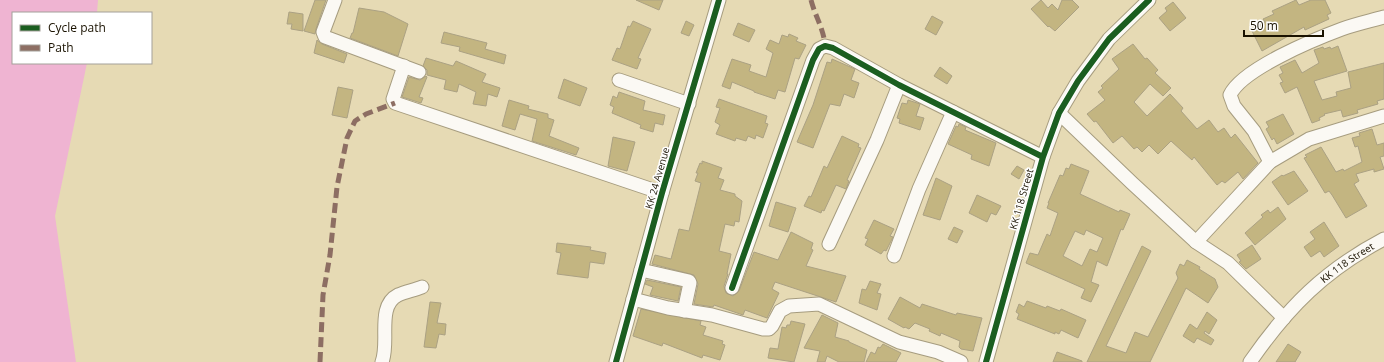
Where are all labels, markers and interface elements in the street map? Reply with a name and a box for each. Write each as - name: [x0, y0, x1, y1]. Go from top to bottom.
- legend: [12, 12, 152, 64]
- scale bar: [1244, 12, 1323, 38]
- text: 50 m: [1250, 17, 1278, 34]
- text: Cycle path: [48, 19, 106, 36]
- text: Path: [48, 39, 74, 56]
- street label: KK 24 Avenue: [641, 145, 673, 211]
- street label: KK 118 Street: [1006, 167, 1036, 231]
- street label: KK 118 Street: [1317, 239, 1377, 286]

